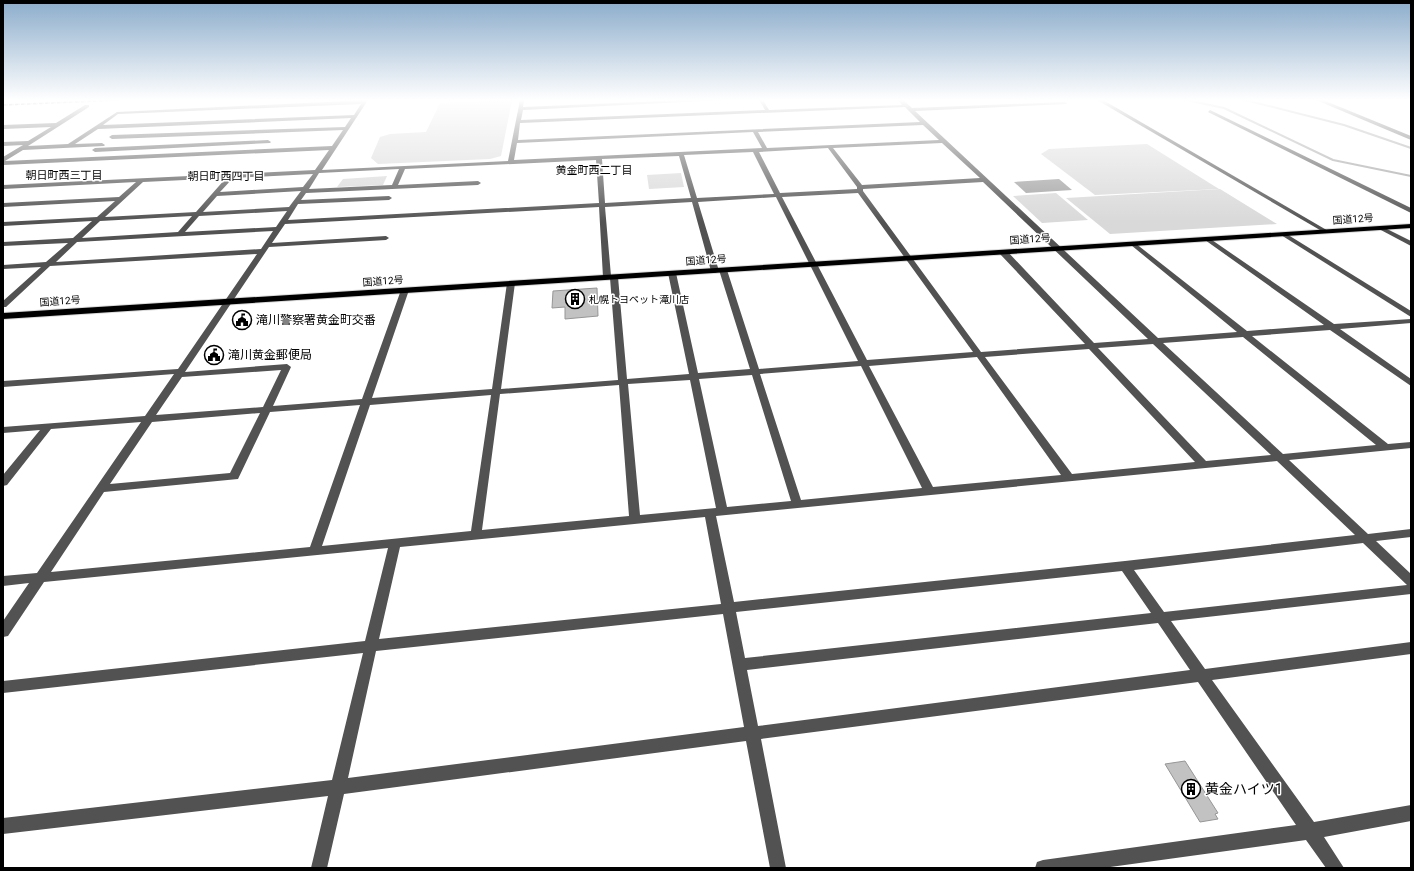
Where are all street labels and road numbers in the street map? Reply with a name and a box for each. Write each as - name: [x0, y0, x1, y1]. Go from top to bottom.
- street label: 国道12号: [1332, 212, 1374, 226]
- street label: 国道12号: [1009, 232, 1051, 246]
- street label: 国道12号: [685, 253, 727, 267]
- street label: 国道12号: [362, 274, 404, 288]
- street label: 国道12号: [39, 294, 81, 308]

